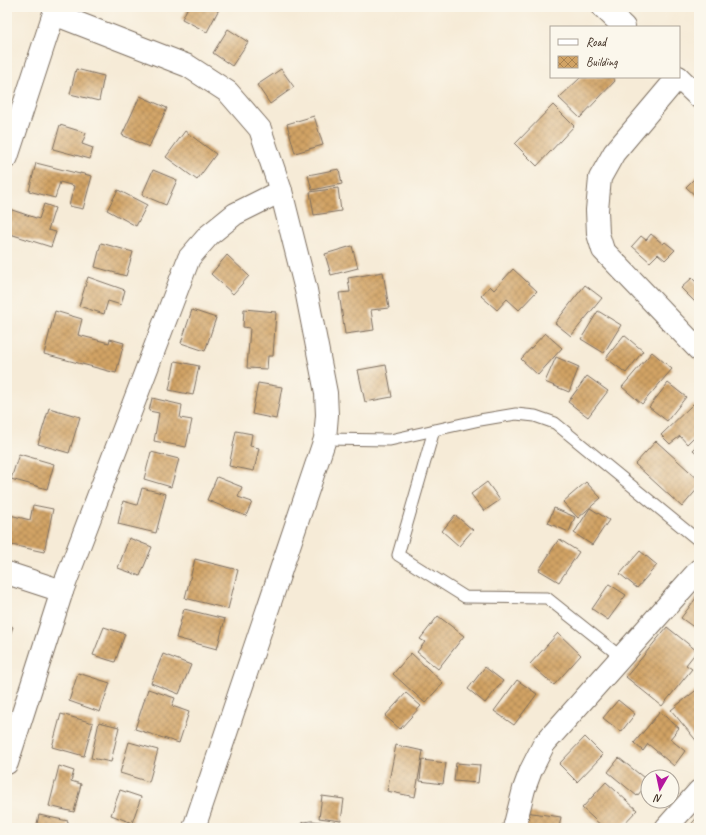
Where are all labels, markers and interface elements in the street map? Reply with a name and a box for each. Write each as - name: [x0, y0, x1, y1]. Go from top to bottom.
- legend: [550, 26, 680, 78]
- text: Road: [586, 34, 608, 50]
- text: Building: [586, 54, 618, 70]
- north arrow: [640, 769, 680, 809]
- text: N: [652, 791, 663, 806]

